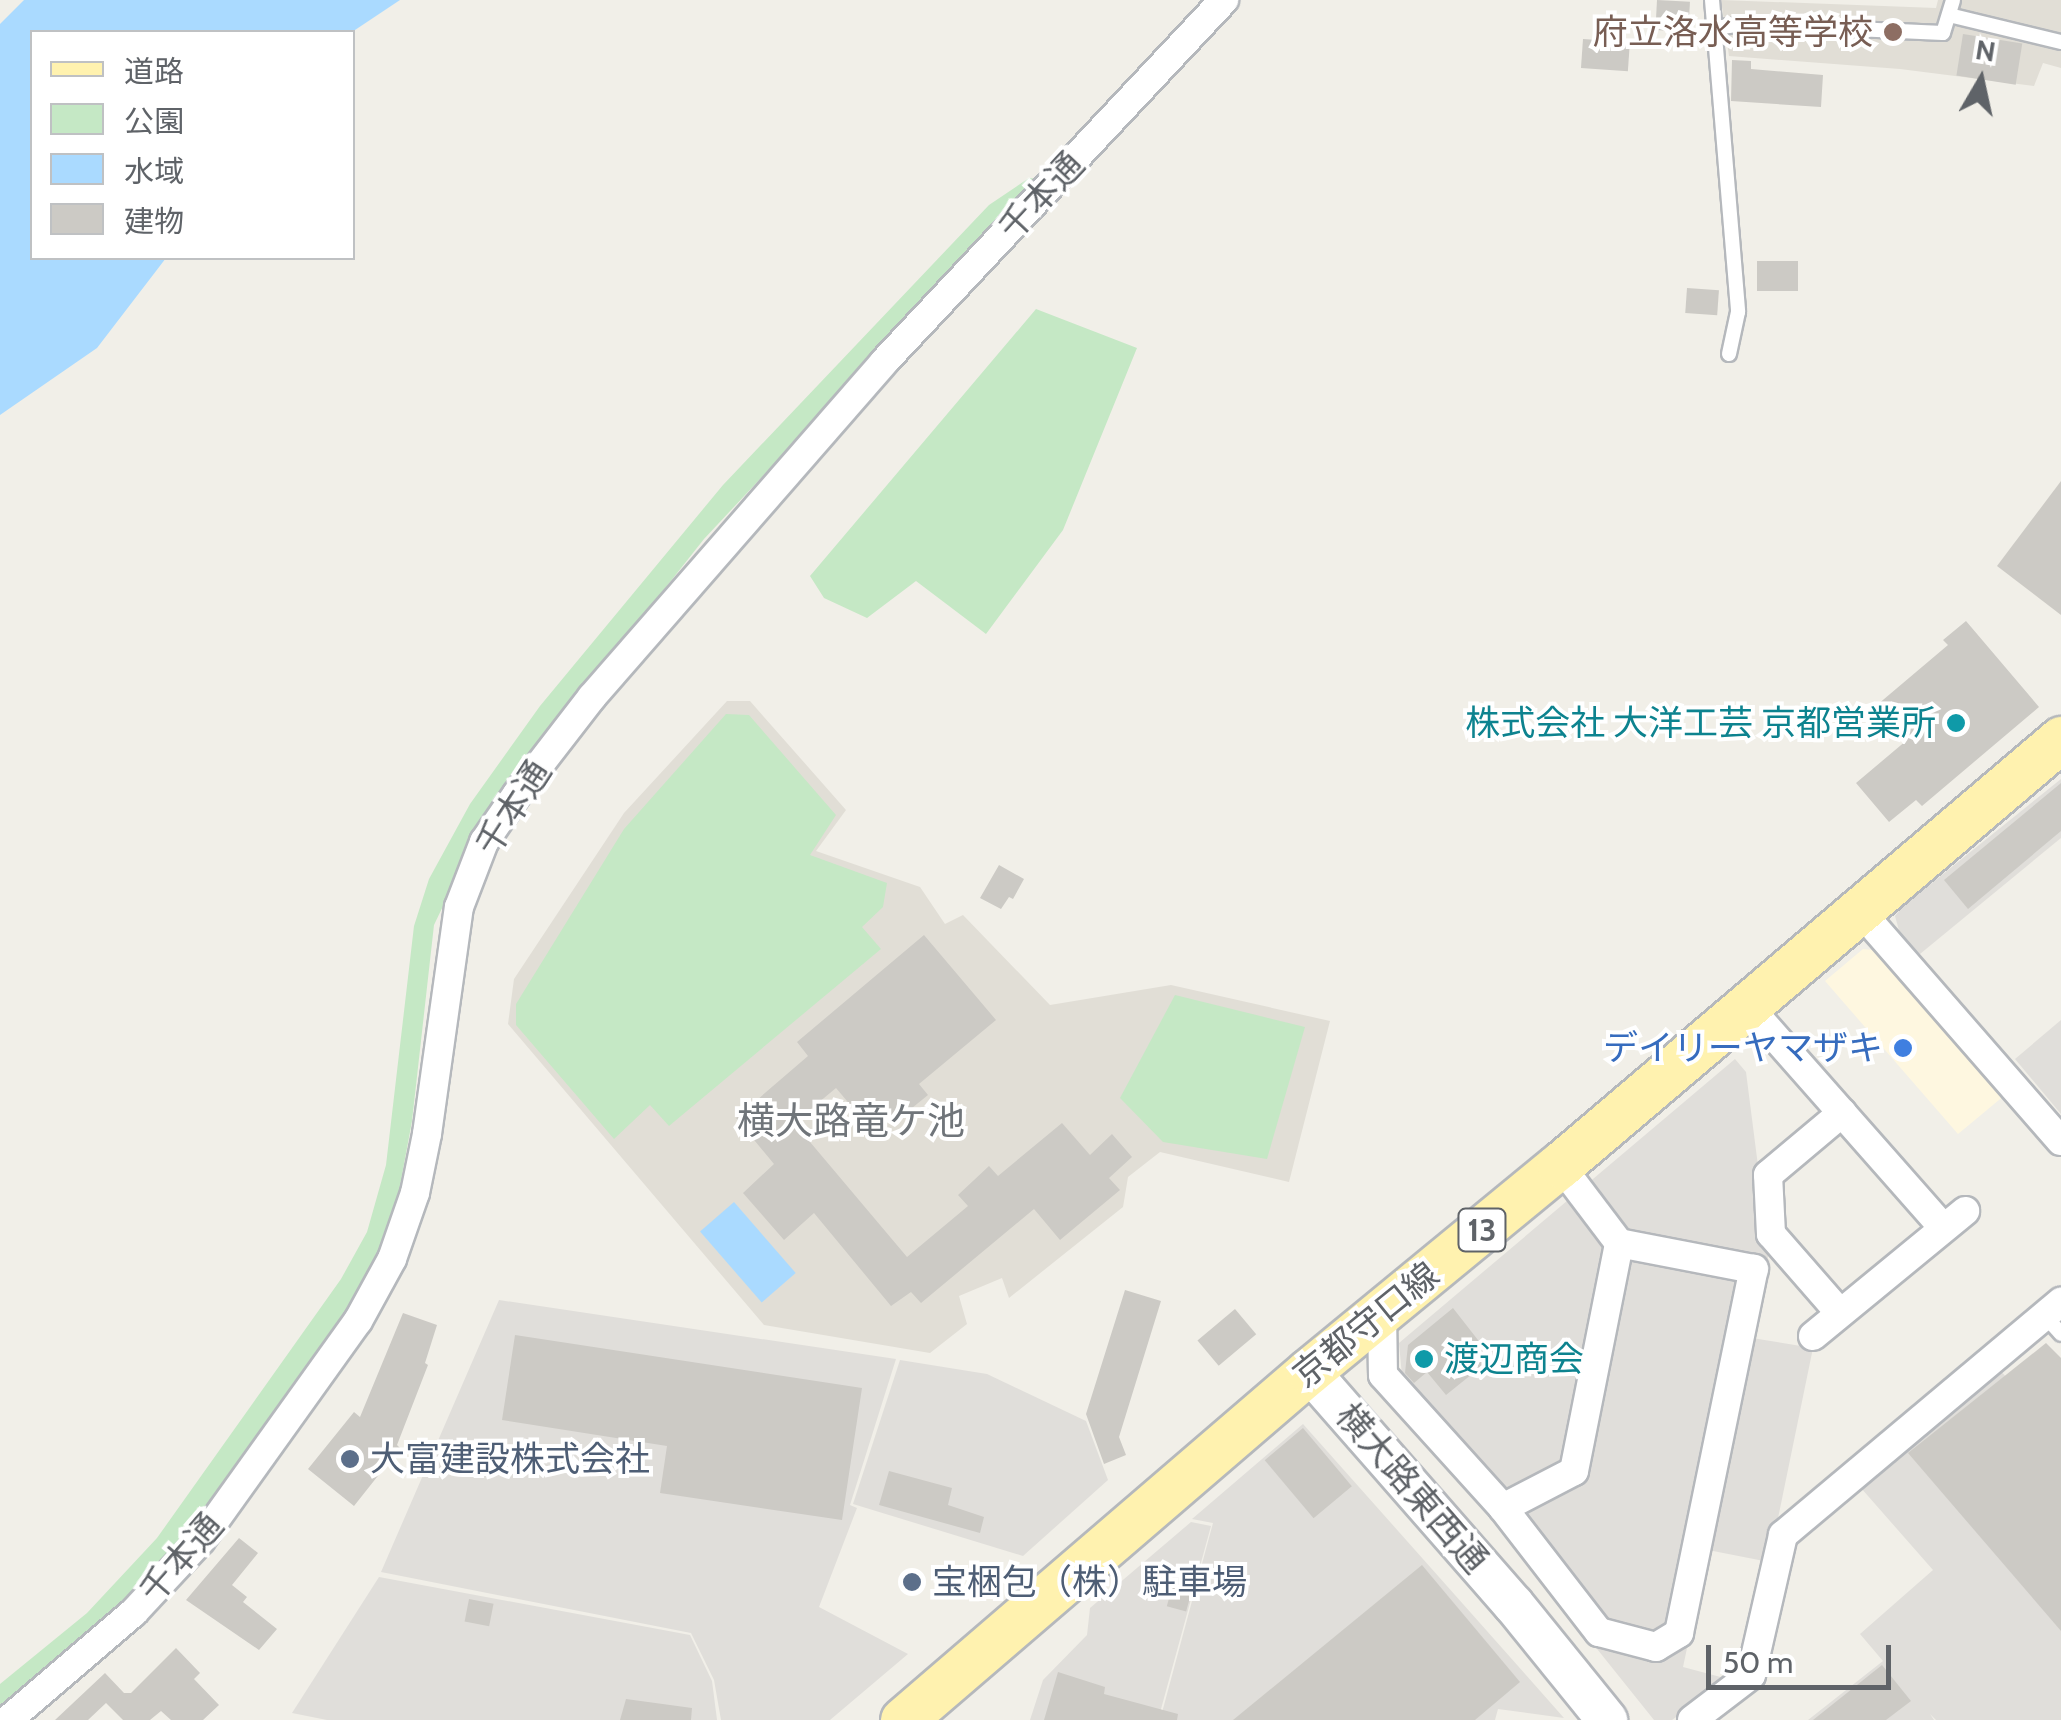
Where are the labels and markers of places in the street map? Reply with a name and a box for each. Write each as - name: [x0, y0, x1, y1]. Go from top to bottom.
- place label: 府立洛水高等学校: [1593, 11, 1873, 53]
- marker: 府立洛水高等学校: [1882, 21, 1904, 43]
- place label: 株式会社 大洋工芸 京都営業所: [1465, 702, 1936, 744]
- marker: 株式会社 大洋工芸 京都営業所: [1945, 712, 1967, 734]
- place label: デイリーヤマザキ: [1603, 1027, 1883, 1069]
- marker: デイリーヤマザキ: [1892, 1037, 1914, 1059]
- place label: 渡辺商会: [1444, 1338, 1584, 1380]
- marker: 渡辺商会: [1413, 1348, 1435, 1370]
- place label: 大富建設株式会社: [370, 1438, 650, 1480]
- marker: 大富建設株式会社: [339, 1448, 361, 1470]
- place label: 宝梱包（株）駐車場: [932, 1561, 1247, 1603]
- marker: 宝梱包（株）駐車場: [901, 1571, 923, 1593]

